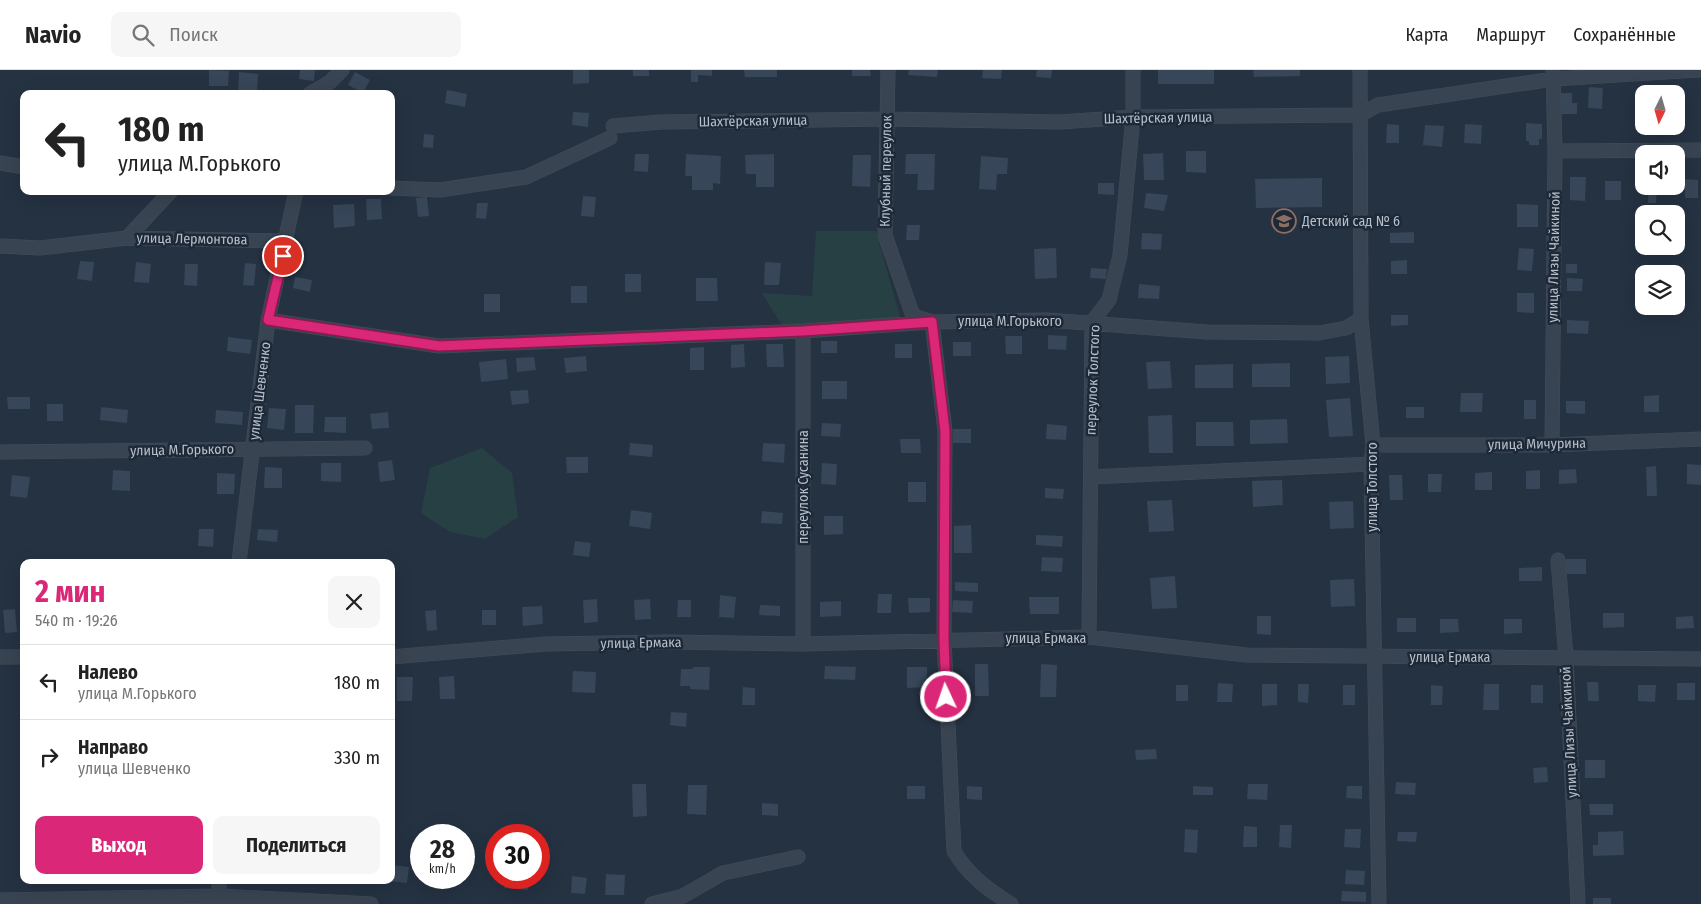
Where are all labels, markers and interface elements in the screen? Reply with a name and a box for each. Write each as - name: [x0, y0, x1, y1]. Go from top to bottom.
- search box: [111, 12, 461, 57]
- text: Navio: [25, 21, 81, 49]
- icon: search: [129, 21, 157, 49]
- text: Поиск: [169, 23, 218, 46]
- text: Карта: [1405, 24, 1448, 46]
- text: Маршрут: [1476, 24, 1545, 46]
- text: Сохранённые: [1573, 24, 1676, 46]
- north arrow: [1635, 85, 1685, 135]
- map controls: [1635, 85, 1685, 315]
- text: 180 m: [118, 108, 204, 150]
- street label: Шахтёрская улица: [1103, 109, 1213, 127]
- icon: left: [35, 110, 100, 175]
- street label: Шахтёрская улица: [698, 112, 808, 130]
- street label: Клубный переулок: [877, 115, 895, 227]
- button: sound: [1635, 145, 1685, 195]
- text: улица М.Горького: [118, 150, 281, 177]
- street label: улица Лизы Чайкиной: [1544, 191, 1564, 323]
- button: search: [1635, 205, 1685, 255]
- school or university icon: Детский сад № 6: [1271, 208, 1297, 234]
- place label: Детский сад № 6: [1301, 213, 1400, 230]
- street label: улица Лермонтова: [136, 230, 248, 248]
- pin: [262, 235, 304, 277]
- icon: arrive: [269, 242, 297, 270]
- button: layers: [1635, 265, 1685, 315]
- street label: улица М.Горького: [958, 313, 1062, 330]
- street label: переулок Толстого: [1083, 325, 1103, 435]
- street label: улица Шевченко: [246, 341, 274, 441]
- street label: переулок Сусанина: [795, 430, 812, 544]
- street label: улица Мичурина: [1488, 435, 1586, 453]
- street label: улица М.Горького: [130, 441, 234, 459]
- street label: улица Толстого: [1364, 442, 1381, 532]
- text: 2 мин: [35, 574, 106, 610]
- button: close: [328, 576, 380, 628]
- text: 540 m · 19:26: [35, 611, 118, 630]
- street label: улица Ермака: [1006, 630, 1087, 647]
- street label: улица Ермака: [600, 634, 682, 652]
- street label: улица Ермака: [1410, 649, 1491, 666]
- text: Налево: [78, 661, 138, 684]
- street label: улица Лизы Чайкиной: [1557, 666, 1581, 798]
- icon: left: [35, 668, 63, 696]
- position arrow: [919, 670, 971, 722]
- text: 180 m: [334, 671, 380, 694]
- text: улица М.Горького: [78, 684, 197, 703]
- text: Направо: [78, 736, 148, 759]
- icon: right: [35, 743, 63, 771]
- text: 330 m: [334, 746, 380, 769]
- text: улица Шевченко: [78, 759, 191, 778]
- button: Выход: [35, 816, 203, 874]
- button: Поделиться: [213, 816, 380, 874]
- speed limit sign: 30: [485, 824, 550, 889]
- text: 28: [430, 835, 455, 865]
- text: km/h: [429, 862, 456, 876]

